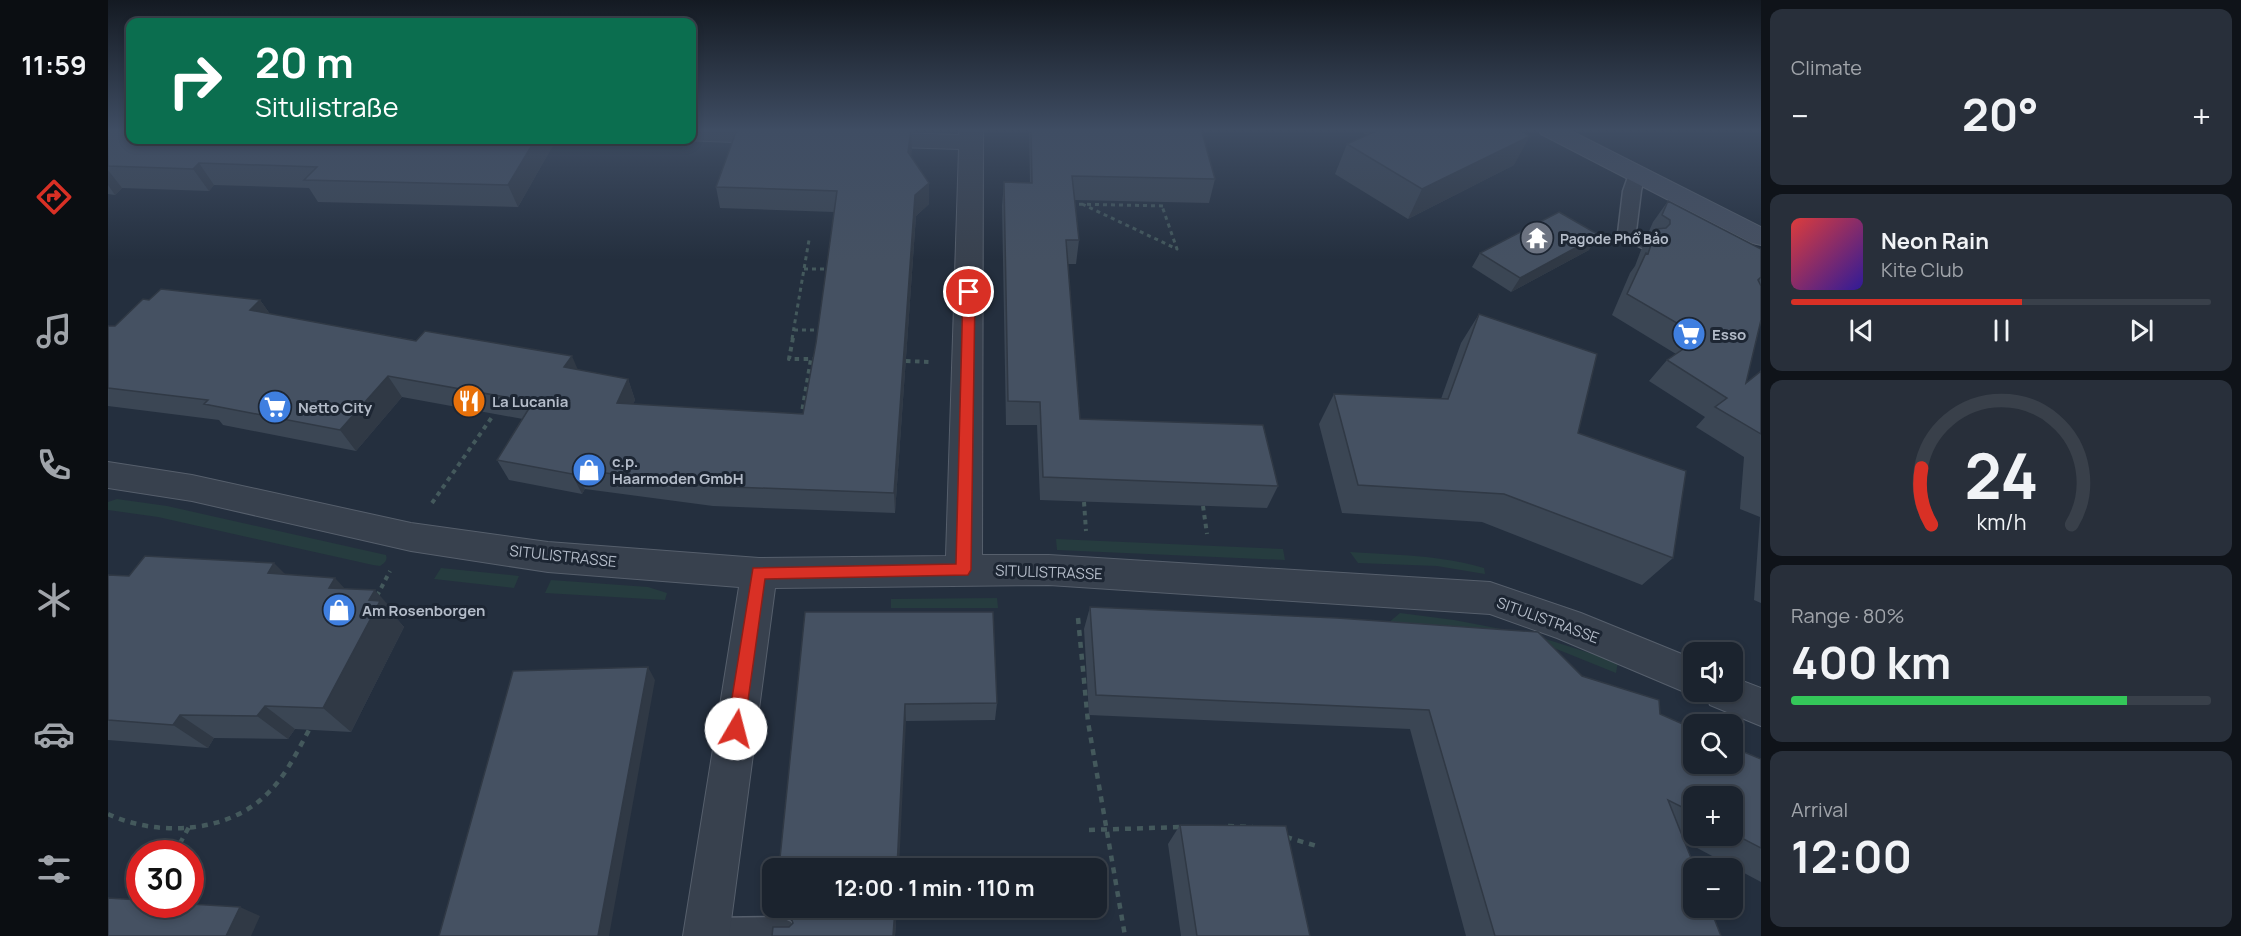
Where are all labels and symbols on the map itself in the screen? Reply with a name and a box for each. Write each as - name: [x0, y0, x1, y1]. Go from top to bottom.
- temple icon: Pagode Phổ Bảo: [1519, 220, 1555, 256]
- place label: Pagode Phổ Bảo: [1560, 229, 1669, 248]
- pin: [943, 266, 994, 317]
- supermarket icon: Esso: [1671, 316, 1707, 352]
- place label: Esso: [1712, 324, 1746, 345]
- restaurant icon: La Lucania: [451, 383, 487, 419]
- supermarket icon: Netto City: [257, 389, 293, 425]
- place label: La Lucania: [492, 391, 568, 412]
- place label: Netto City: [298, 397, 373, 418]
- place label: c.p. Haarmoden GmbH: [612, 451, 744, 489]
- shop icon: c.p. Haarmoden GmbH: [571, 452, 607, 488]
- street label: SITULISTRASSE: [508, 540, 618, 572]
- street label: SITULISTRASSE: [995, 560, 1103, 584]
- shop icon: Am Rosenborgen: [321, 592, 357, 628]
- street label: SITULISTRASSE: [1494, 592, 1602, 648]
- place label: Am Rosenborgen: [362, 600, 485, 621]
- position arrow: [704, 697, 768, 761]
- speed limit sign: 30: [126, 840, 204, 918]

